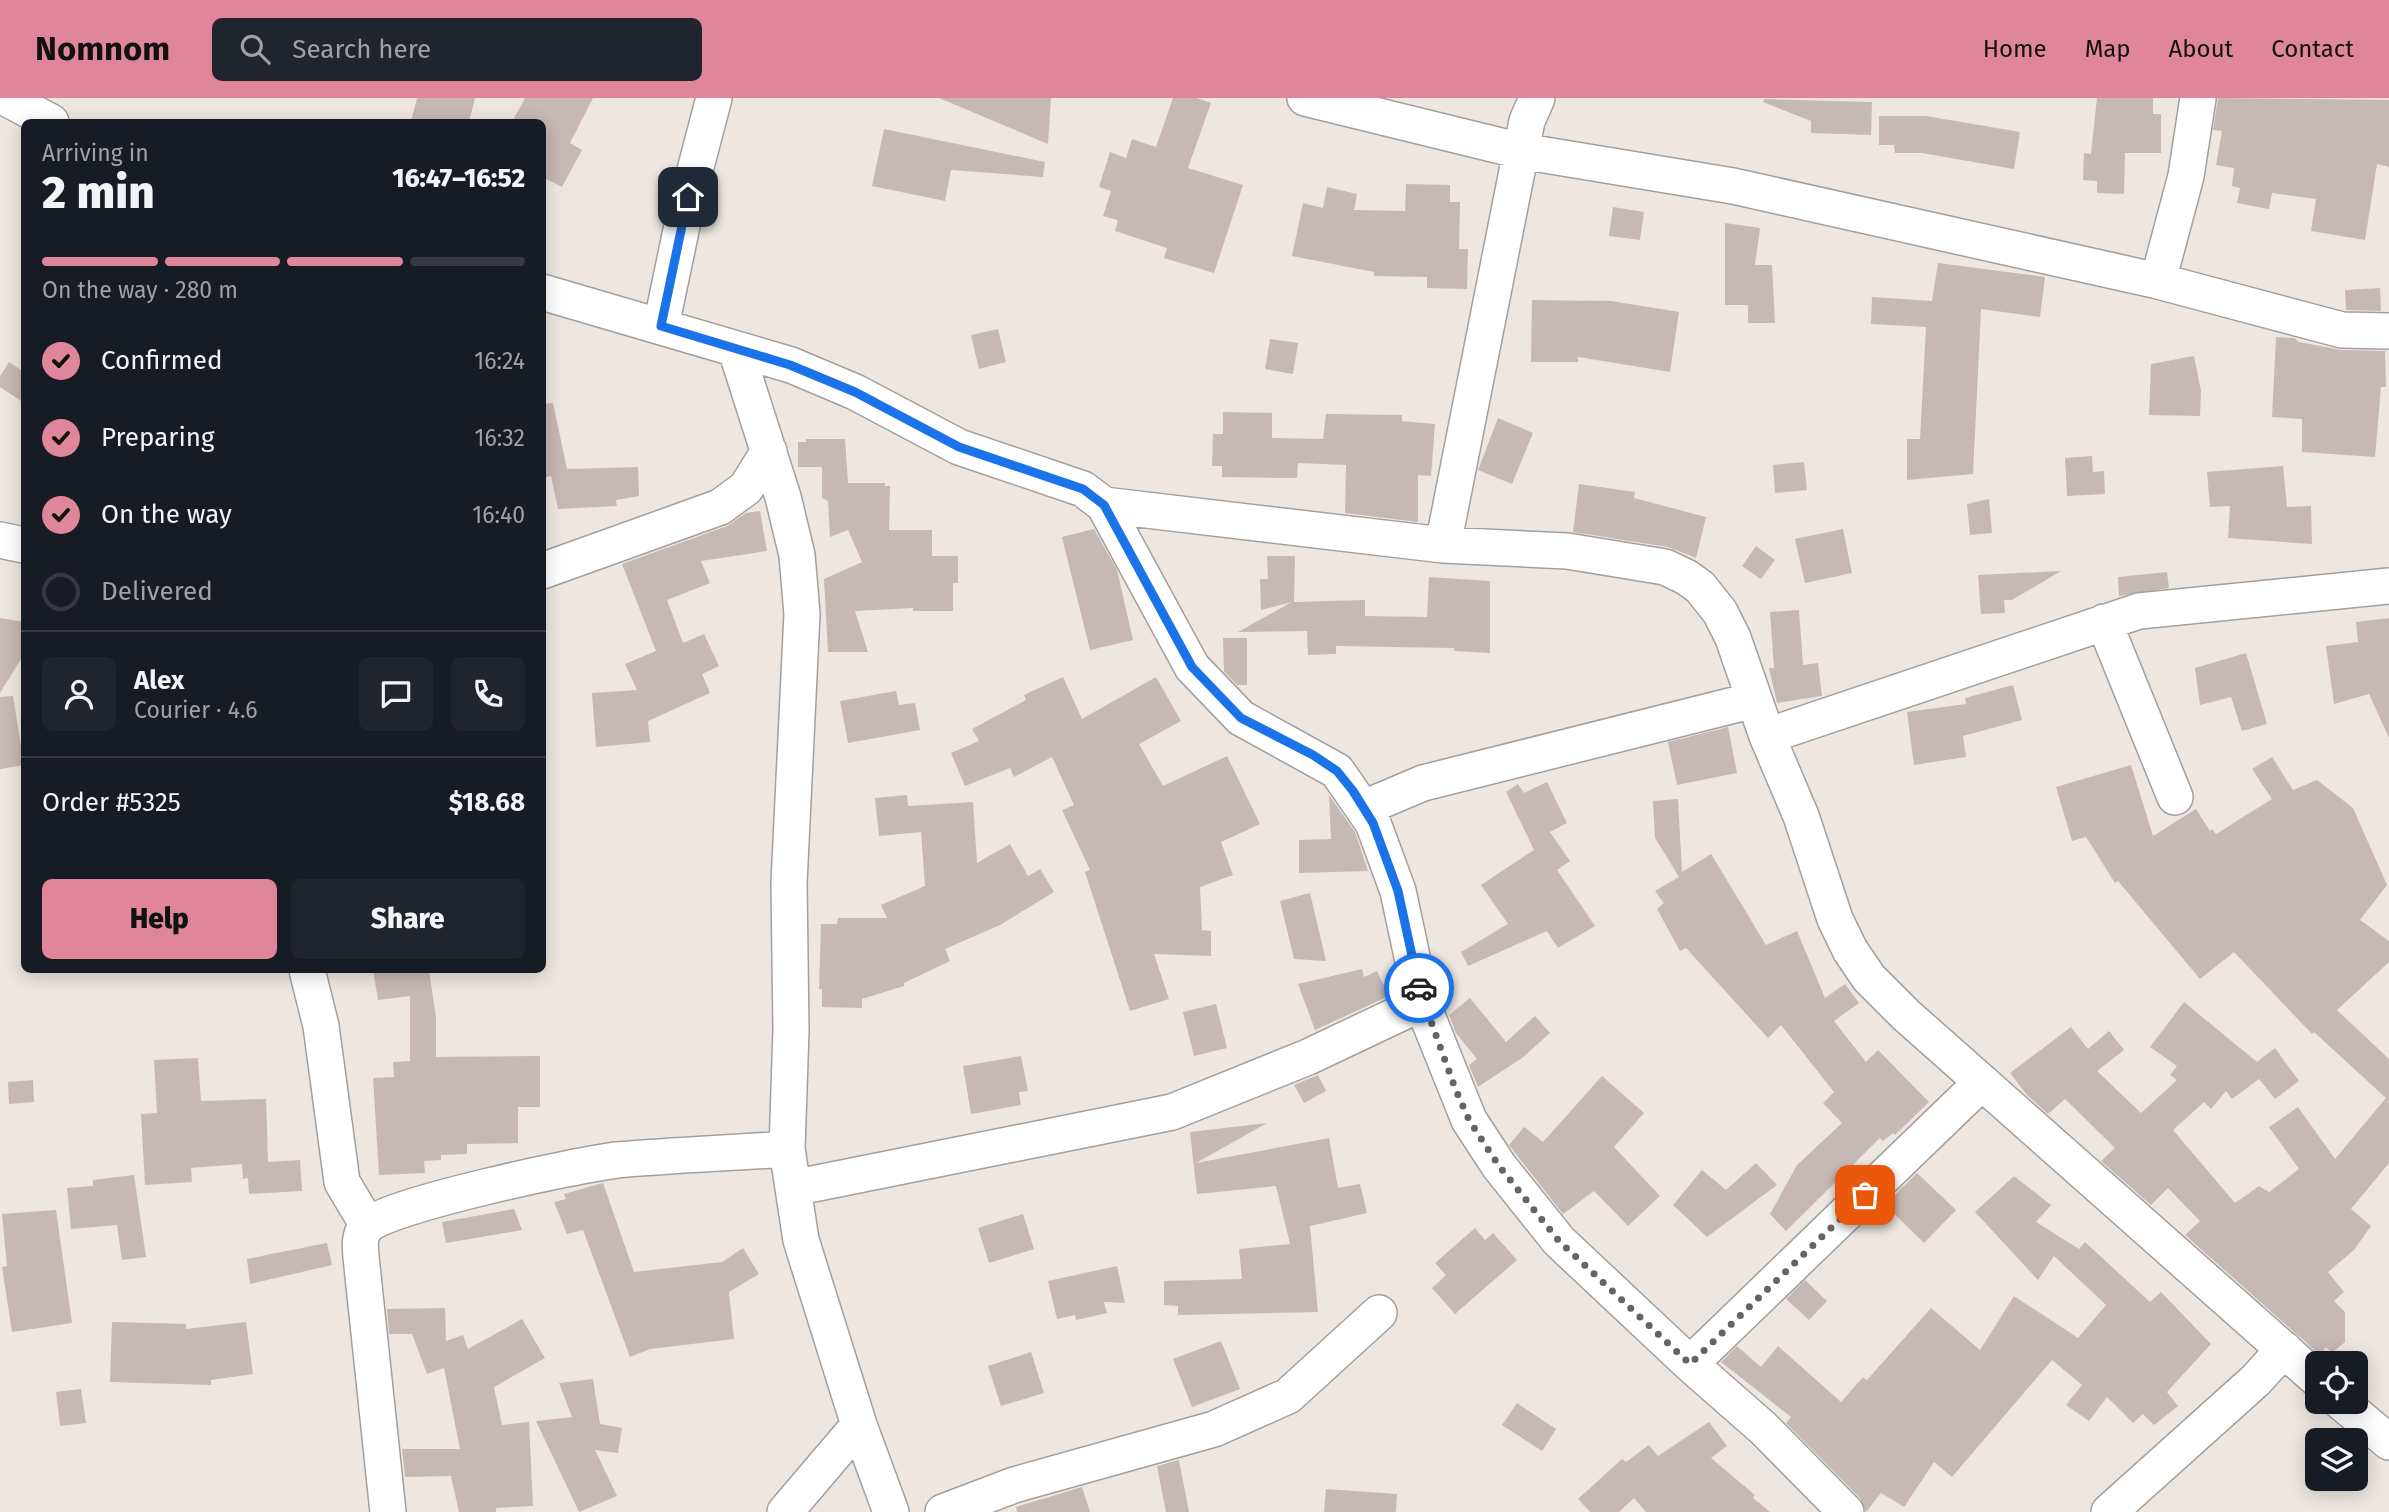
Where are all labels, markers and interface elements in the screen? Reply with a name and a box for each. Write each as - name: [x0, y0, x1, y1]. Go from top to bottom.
- search box: [212, 18, 702, 81]
- text: Nomnom: [35, 29, 170, 69]
- icon: search: [236, 30, 274, 68]
- text: Search here: [292, 34, 431, 65]
- text: Home: [1983, 35, 2047, 63]
- text: Map: [2085, 35, 2131, 63]
- text: About: [2169, 35, 2233, 63]
- text: Contact: [2271, 35, 2354, 63]
- text: Arriving in: [42, 139, 149, 167]
- text: 16:47–16:52: [392, 163, 525, 194]
- text: 2 min: [42, 165, 155, 220]
- pin: [658, 167, 718, 227]
- icon: home: [669, 178, 707, 216]
- text: On the way · 280 m: [42, 276, 238, 304]
- icon: check: [42, 342, 80, 380]
- text: Confirmed: [101, 345, 222, 376]
- text: 16:24: [474, 347, 525, 375]
- icon: check: [42, 419, 80, 457]
- text: Preparing: [101, 422, 214, 453]
- text: 16:32: [474, 424, 525, 452]
- icon: check: [42, 496, 80, 534]
- text: On the way: [101, 499, 232, 530]
- text: 16:40: [472, 501, 525, 529]
- text: Delivered: [101, 576, 213, 607]
- button: person: [42, 657, 116, 731]
- button: chat: [359, 657, 433, 731]
- button: phone: [451, 657, 525, 731]
- text: Alex: [134, 665, 184, 696]
- text: Courier · 4.6: [134, 696, 258, 724]
- text: Order #5325: [42, 787, 181, 818]
- text: $18.68: [449, 787, 525, 818]
- button: Help: [42, 879, 277, 959]
- button: Share: [291, 879, 525, 959]
- courier: [1384, 953, 1454, 1023]
- icon: car: [1400, 969, 1438, 1007]
- pin: [1835, 1165, 1895, 1225]
- icon: bag: [1846, 1176, 1884, 1214]
- map controls: [2305, 1351, 2368, 1491]
- button: locate: [2305, 1351, 2368, 1414]
- button: layers: [2305, 1428, 2368, 1491]

